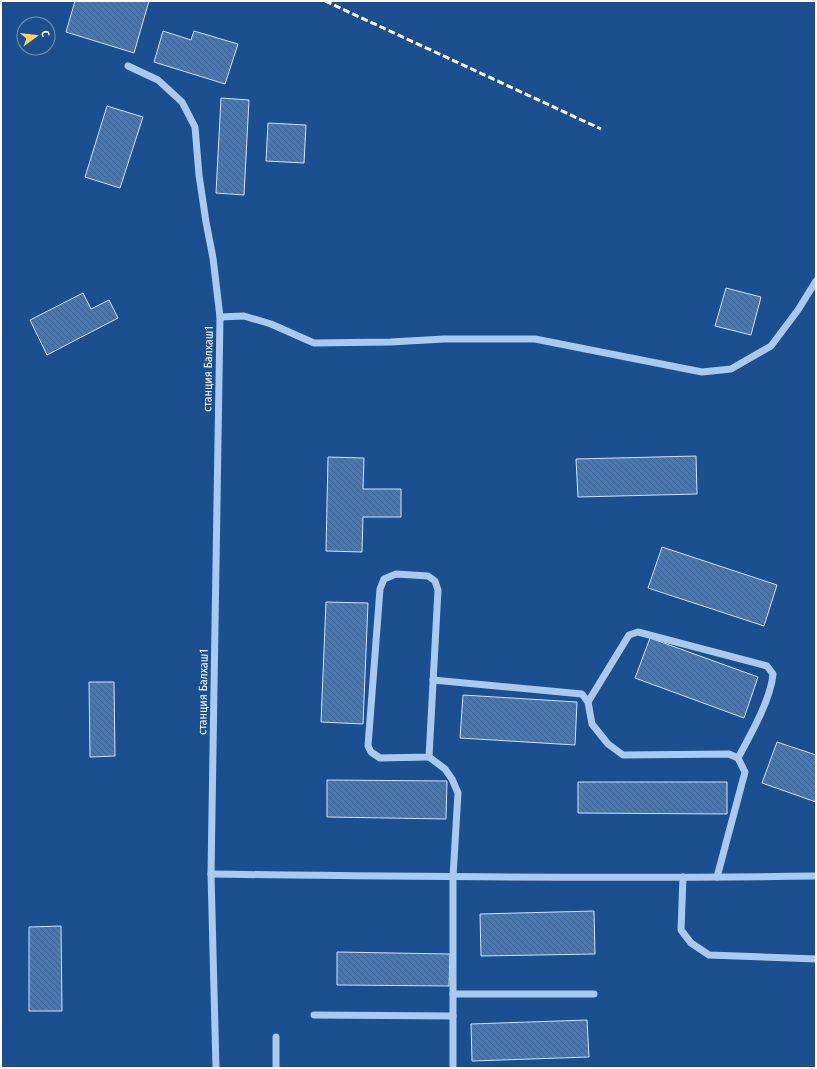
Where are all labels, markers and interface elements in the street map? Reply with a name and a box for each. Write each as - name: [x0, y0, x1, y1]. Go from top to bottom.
- north arrow: [16, 16, 56, 56]
- text: С: [38, 29, 52, 38]
- street label: станция Балхаш1: [200, 326, 216, 412]
- street label: станция Балхаш1: [195, 649, 211, 735]

